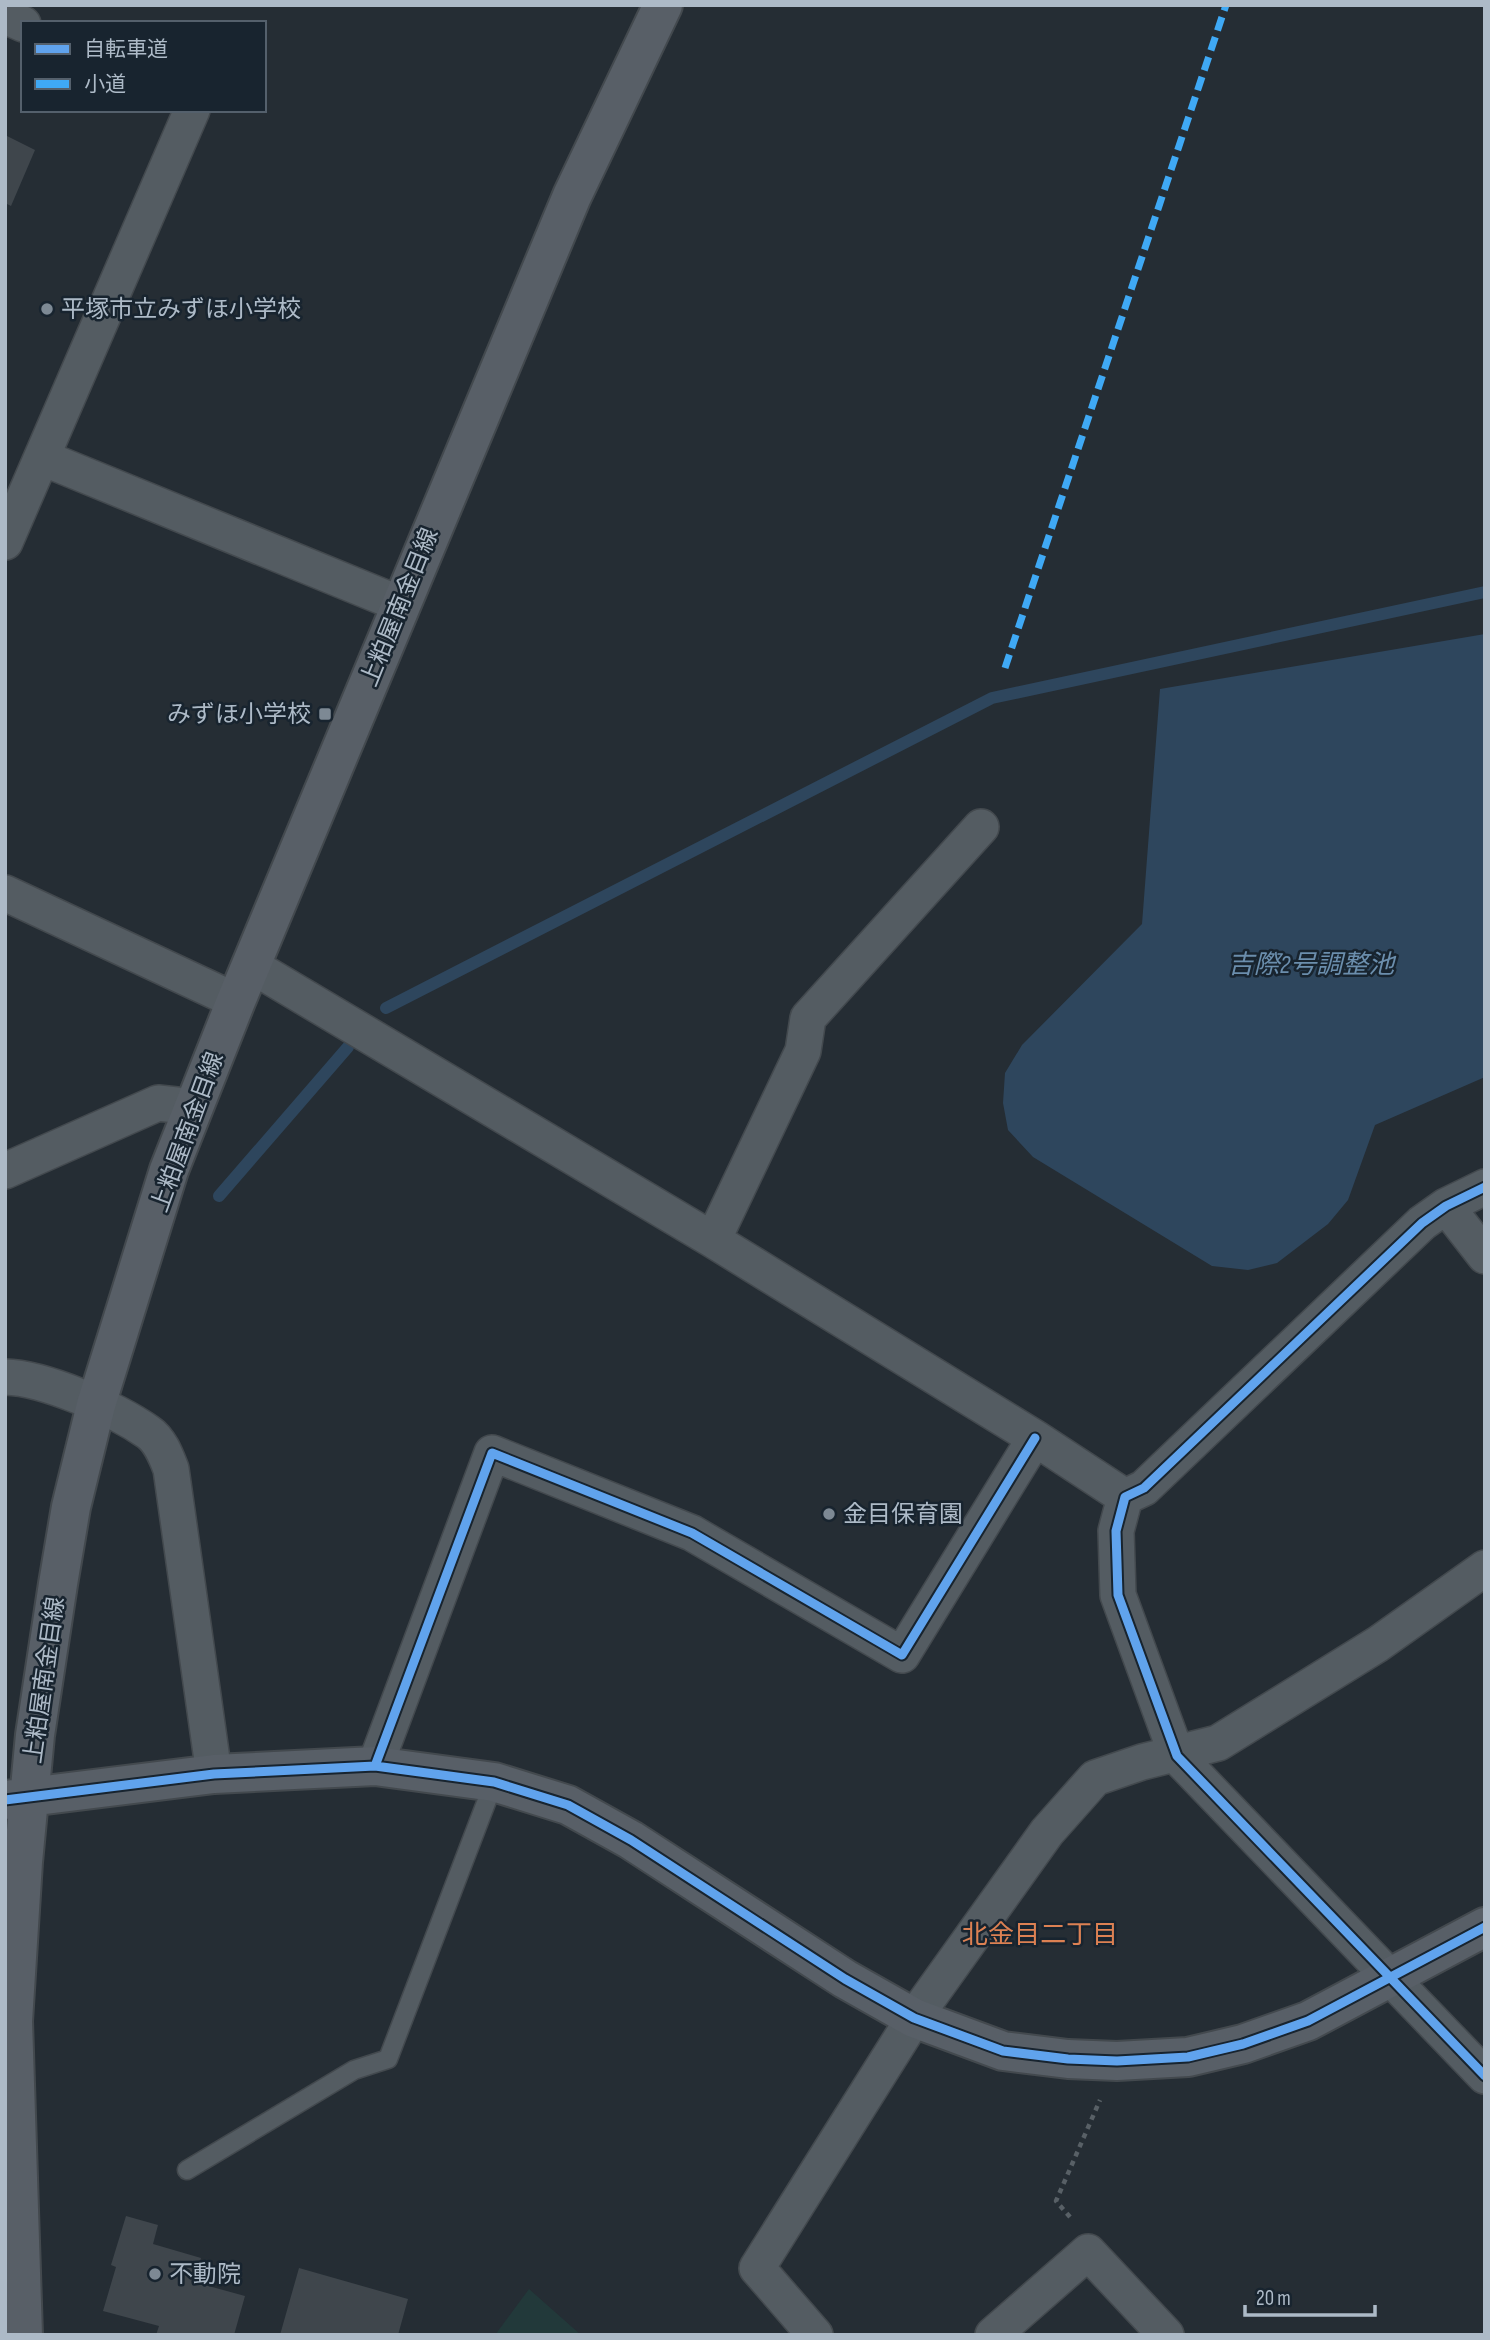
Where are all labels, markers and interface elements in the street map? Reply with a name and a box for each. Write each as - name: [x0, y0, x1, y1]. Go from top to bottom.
- legend: [21, 21, 266, 112]
- text: 自転車道: [84, 37, 168, 62]
- text: 小道: [84, 72, 126, 97]
- place label: 平塚市立みずほ小学校: [61, 295, 301, 324]
- marker: 平塚市立みずほ小学校: [39, 301, 55, 317]
- street label: 上粕屋南金目線: [355, 524, 444, 691]
- place label: みずほ小学校: [167, 700, 311, 729]
- marker: みずほ小学校: [317, 706, 333, 722]
- water label: 吉際2号調整池: [1228, 950, 1397, 981]
- street label: 上粕屋南金目線: [145, 1048, 230, 1216]
- place label: 金目保育園: [843, 1500, 963, 1529]
- marker: 金目保育園: [821, 1506, 837, 1522]
- street label: 上粕屋南金目線: [18, 1595, 71, 1765]
- district label: 北金目二丁目: [962, 1920, 1118, 1951]
- place label: 不動院: [169, 2260, 241, 2289]
- marker: 不動院: [147, 2266, 163, 2282]
- scale bar: [1245, 2274, 1374, 2318]
- text: 20 m: [1256, 2286, 1291, 2311]

